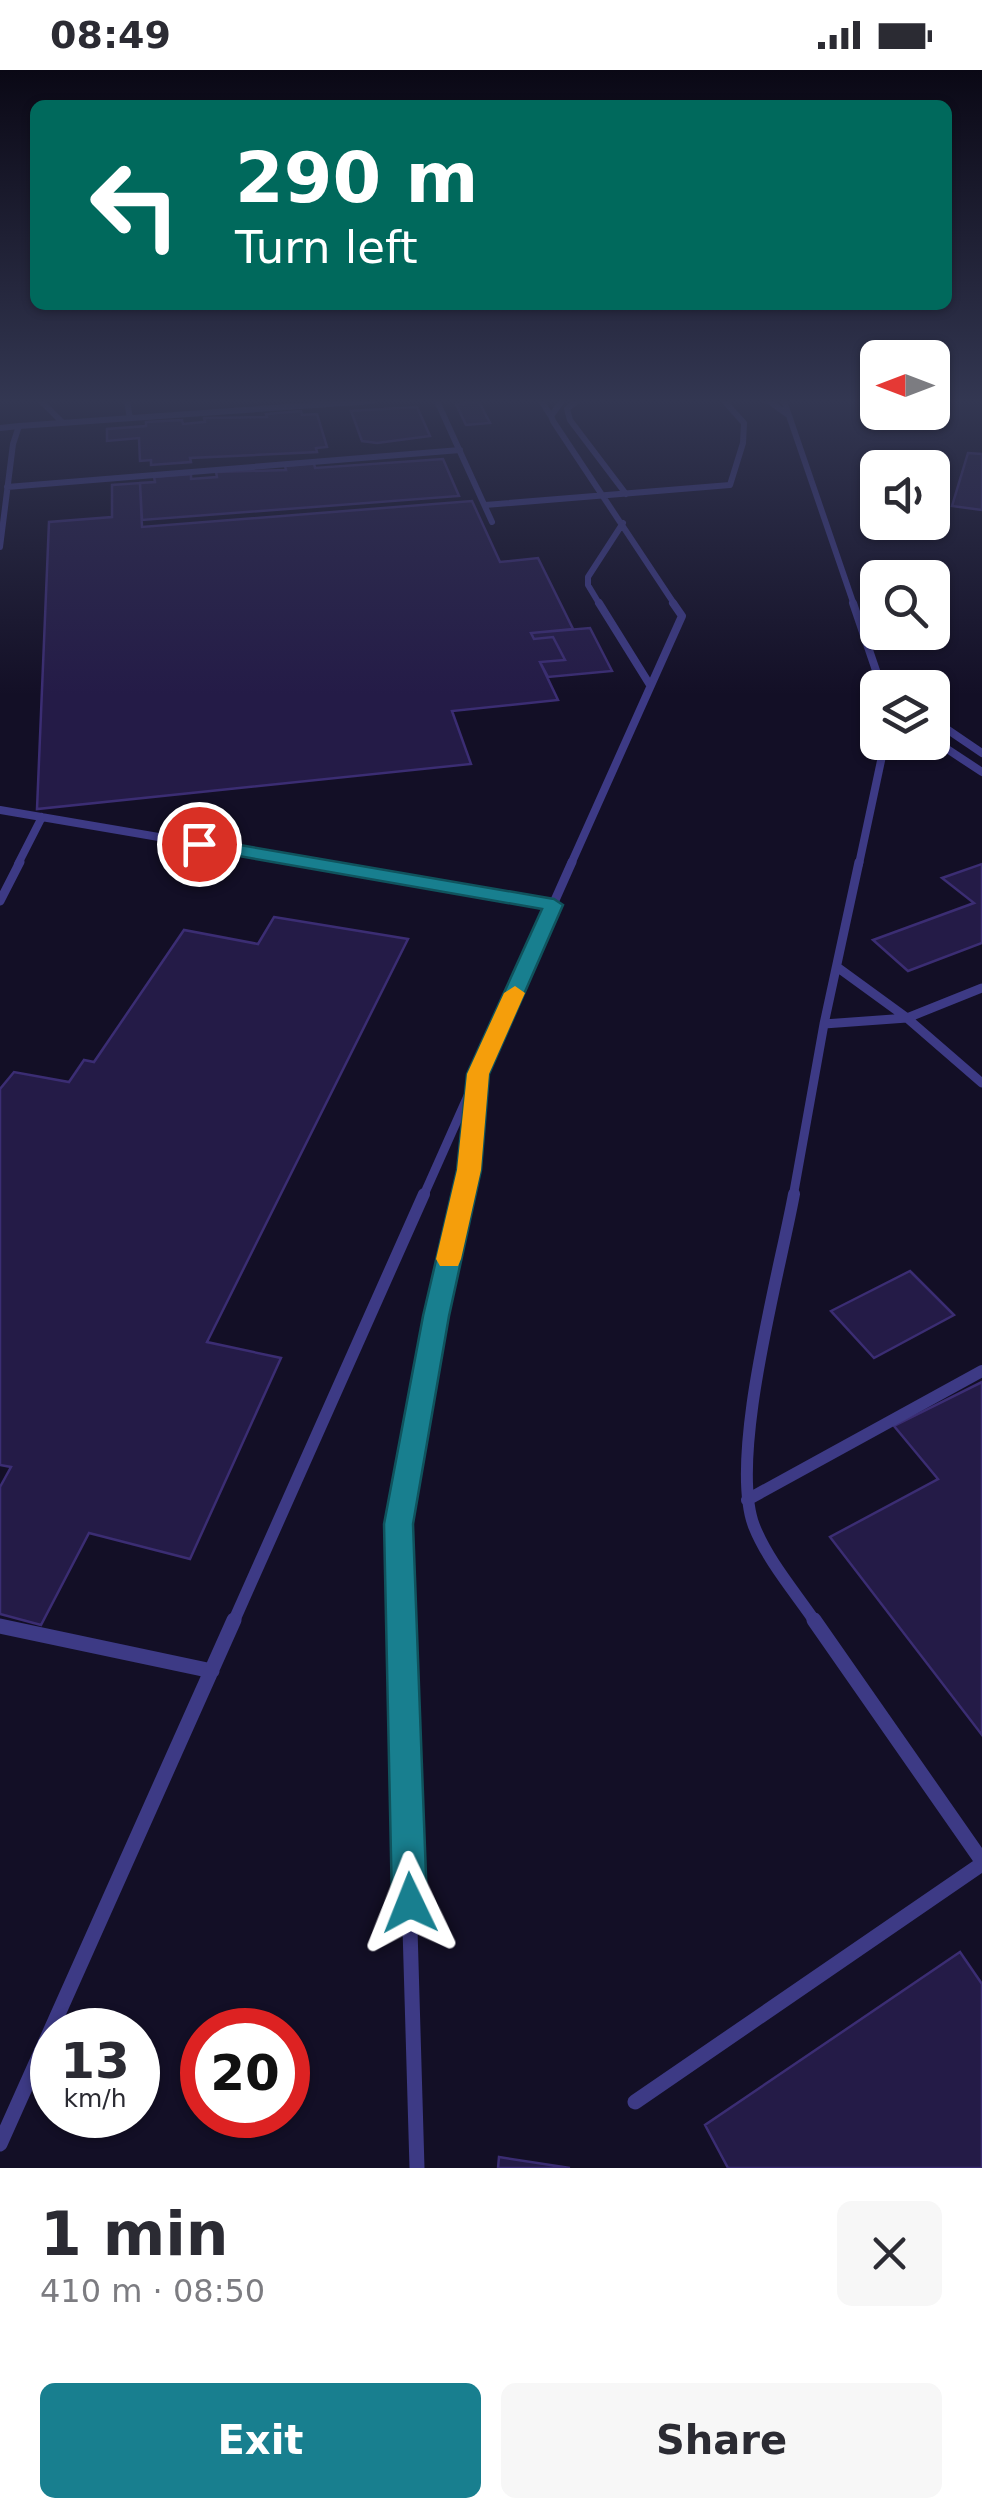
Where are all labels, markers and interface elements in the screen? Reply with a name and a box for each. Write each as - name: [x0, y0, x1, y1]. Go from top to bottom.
- text: 08:49: [50, 13, 171, 57]
- text: 290 m: [235, 137, 478, 219]
- icon: left: [70, 140, 200, 270]
- text: Turn left: [235, 221, 418, 274]
- north arrow: [860, 340, 950, 430]
- map controls: [860, 340, 950, 760]
- button: sound: [860, 450, 950, 540]
- button: search: [860, 560, 950, 650]
- button: layers: [860, 670, 950, 760]
- pin: [157, 802, 242, 887]
- icon: arrive: [172, 817, 227, 872]
- position arrow: [358, 1851, 462, 1955]
- speed limit sign: 20: [180, 2008, 310, 2138]
- text: 13: [60, 2032, 130, 2090]
- text: km/h: [63, 2084, 127, 2113]
- text: 1 min: [40, 2199, 228, 2269]
- button: close: [837, 2201, 942, 2306]
- text: 410 m · 08:50: [40, 2272, 265, 2310]
- button: Exit: [40, 2383, 481, 2498]
- button: Share: [501, 2383, 942, 2498]

